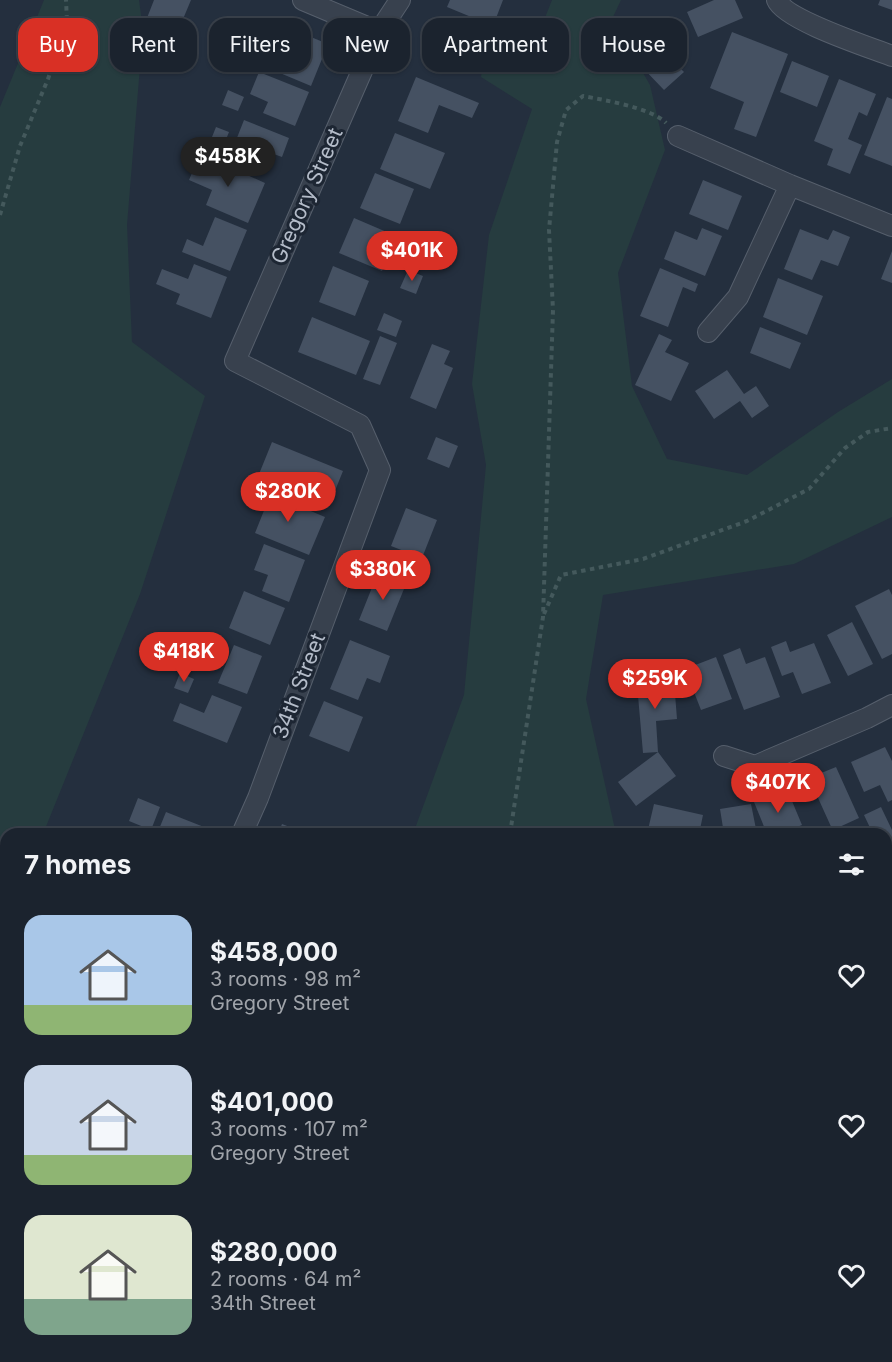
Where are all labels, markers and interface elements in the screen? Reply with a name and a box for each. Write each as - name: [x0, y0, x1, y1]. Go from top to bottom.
- chip: Buy: [18, 18, 98, 72]
- chip: Rent: [110, 18, 197, 72]
- chip: Filters: [209, 18, 311, 72]
- chip: New: [323, 18, 410, 72]
- chip: Apartment: [422, 18, 569, 72]
- chip: House: [581, 18, 687, 72]
- street label: Gregory Street: [265, 124, 348, 268]
- pin: $458K: [186, 137, 270, 188]
- text: $458K: [195, 144, 261, 168]
- pin: $401K: [370, 231, 454, 282]
- text: $401K: [380, 238, 444, 262]
- pin: $280K: [246, 472, 330, 523]
- text: $280K: [255, 479, 321, 503]
- pin: $380K: [341, 550, 425, 601]
- text: $380K: [350, 557, 416, 581]
- street label: 34th Street: [267, 629, 330, 742]
- pin: $418K: [142, 632, 226, 683]
- text: $418K: [153, 639, 215, 663]
- pin: $259K: [613, 659, 697, 710]
- text: $259K: [622, 666, 688, 690]
- pin: $407K: [736, 763, 820, 814]
- text: $407K: [745, 770, 811, 794]
- icon: filters: [835, 848, 868, 881]
- text: 7 homes: [24, 849, 131, 880]
- text: $458,000: [210, 936, 338, 967]
- icon: home: [72, 939, 144, 1011]
- icon: heart: [835, 959, 868, 992]
- text: 3 rooms · 98 m²: [210, 967, 361, 991]
- text: Gregory Street: [210, 991, 349, 1015]
- text: $401,000: [210, 1086, 334, 1117]
- icon: home: [72, 1089, 144, 1161]
- icon: heart: [835, 1109, 868, 1142]
- text: 3 rooms · 107 m²: [210, 1117, 368, 1141]
- text: Gregory Street: [210, 1141, 349, 1165]
- text: $280,000: [210, 1236, 338, 1267]
- icon: home: [72, 1239, 144, 1311]
- icon: heart: [835, 1259, 868, 1292]
- text: 2 rooms · 64 m²: [210, 1267, 361, 1291]
- text: 34th Street: [210, 1291, 316, 1315]

